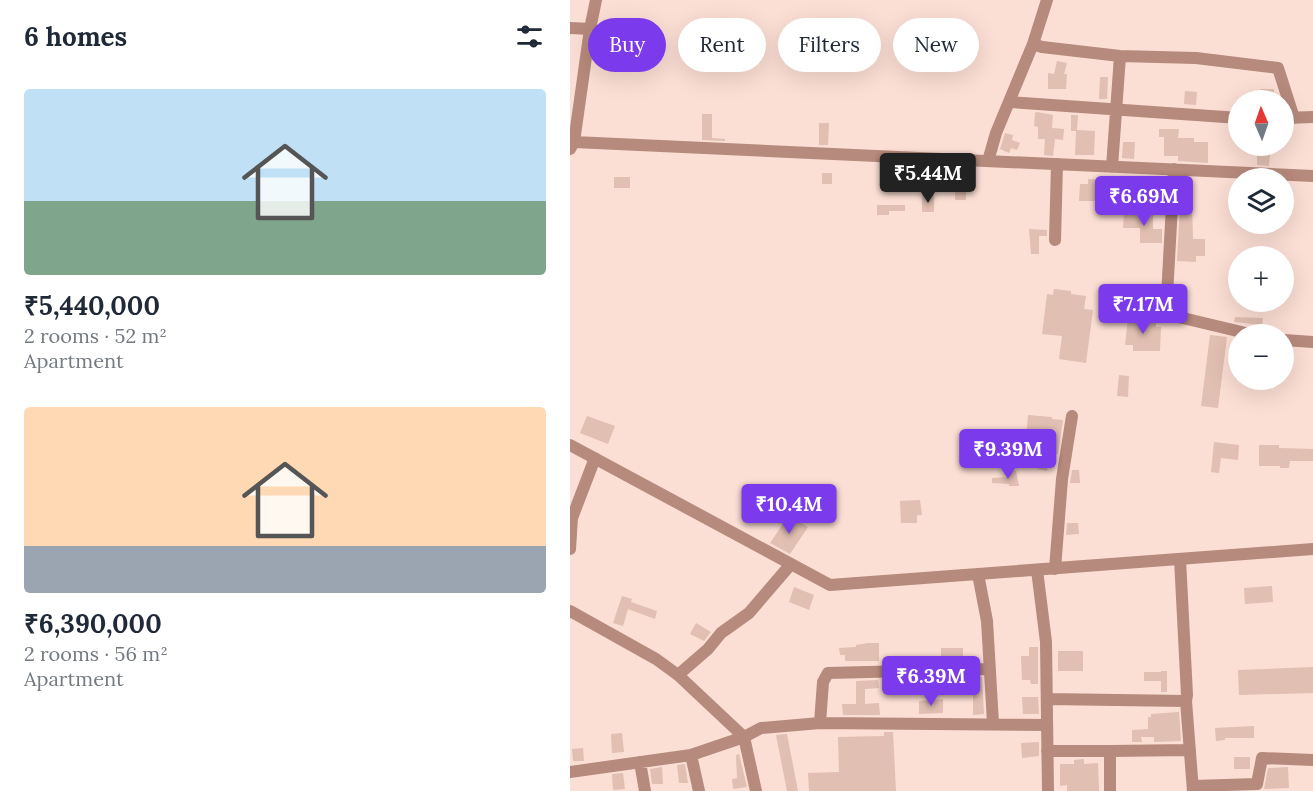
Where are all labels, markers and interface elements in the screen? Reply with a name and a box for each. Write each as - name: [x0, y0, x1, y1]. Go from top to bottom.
- chip: Buy: [588, 18, 666, 72]
- chip: Rent: [678, 18, 766, 72]
- chip: Filters: [778, 18, 881, 72]
- chip: New: [893, 18, 979, 72]
- text: 6 homes: [24, 20, 127, 53]
- icon: filters: [513, 20, 546, 53]
- north arrow: [1228, 90, 1294, 156]
- map controls: [1228, 90, 1294, 390]
- icon: home: [231, 128, 339, 236]
- pin: ₹5.44M: [879, 153, 977, 204]
- text: ₹5.44M: [894, 160, 962, 185]
- button: layers: [1228, 168, 1294, 234]
- pin: ₹6.69M: [1095, 176, 1193, 227]
- text: ₹6.69M: [1109, 183, 1179, 208]
- button: +: [1228, 246, 1294, 312]
- pin: ₹7.17M: [1094, 284, 1192, 335]
- text: ₹5,440,000: [24, 289, 160, 322]
- text: ₹7.17M: [1112, 291, 1174, 316]
- text: 2 rooms · 52 m²: [24, 323, 167, 348]
- button: −: [1228, 324, 1294, 390]
- text: Apartment: [24, 348, 124, 373]
- pin: ₹9.39M: [959, 429, 1057, 480]
- text: ₹9.39M: [973, 436, 1043, 461]
- icon: home: [231, 446, 339, 554]
- pin: ₹10.4M: [740, 484, 838, 535]
- text: ₹10.4M: [756, 491, 822, 516]
- text: ₹6,390,000: [24, 607, 162, 640]
- text: 2 rooms · 56 m²: [24, 641, 168, 666]
- pin: ₹6.39M: [882, 656, 980, 707]
- text: ₹6.39M: [896, 663, 966, 688]
- text: Apartment: [24, 666, 124, 691]

